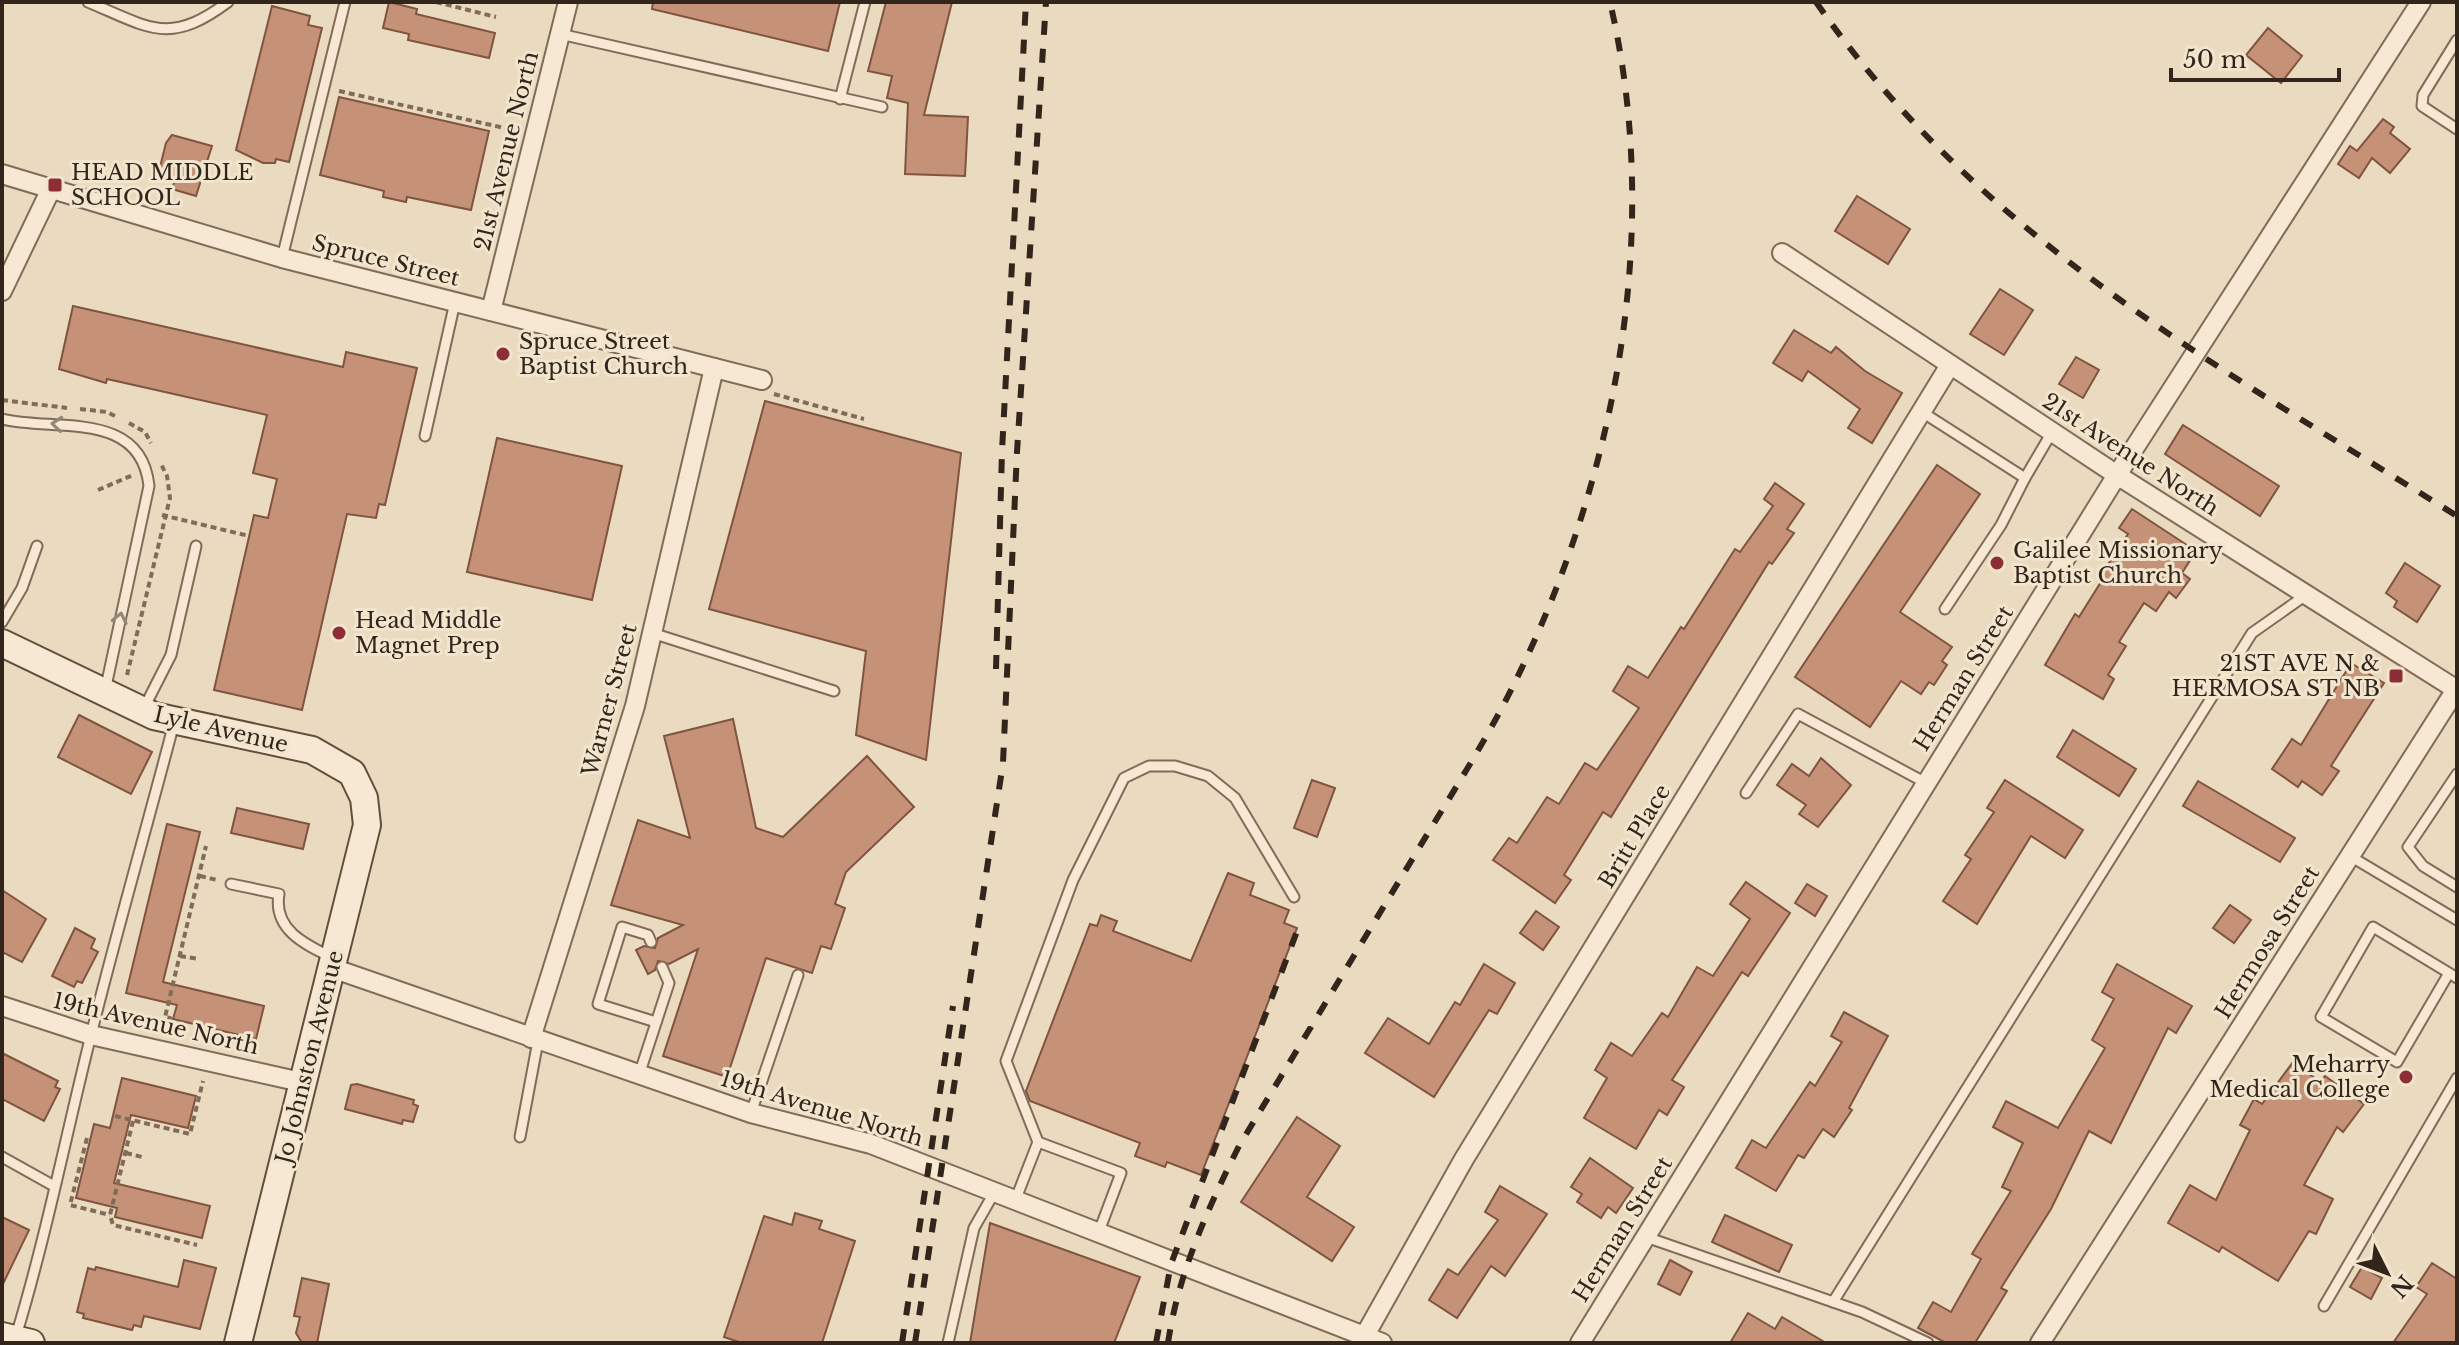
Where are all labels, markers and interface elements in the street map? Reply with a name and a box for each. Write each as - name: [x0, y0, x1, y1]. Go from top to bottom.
- scale bar: [2171, 32, 2339, 82]
- text: 50 m: [2183, 45, 2247, 74]
- street label: 21st Avenue North: [469, 49, 544, 254]
- place label: HEAD MIDDLE SCHOOL: [71, 159, 253, 211]
- marker: HEAD MIDDLE SCHOOL: [46, 176, 64, 194]
- street label: Spruce Street: [309, 229, 463, 292]
- place label: Spruce Street Baptist Church: [519, 328, 688, 380]
- marker: Spruce Street Baptist Church: [494, 345, 512, 363]
- street label: 21st Avenue North: [2038, 387, 2224, 521]
- one-way arrow: [50, 416, 63, 433]
- place label: Galilee Missionary Baptist Church: [2013, 537, 2223, 589]
- marker: Galilee Missionary Baptist Church: [1988, 554, 2006, 572]
- street label: Herman Street: [1908, 600, 2019, 756]
- place label: Head Middle Magnet Prep: [355, 607, 502, 659]
- one-way arrow: [111, 612, 128, 626]
- street label: Warner Street: [576, 620, 643, 780]
- marker: Head Middle Magnet Prep: [330, 624, 348, 642]
- place label: 21ST AVE N & HERMOSA ST NB: [2172, 650, 2380, 702]
- marker: 21ST AVE N & HERMOSA ST NB: [2387, 667, 2405, 685]
- street label: Lyle Avenue: [151, 701, 291, 758]
- street label: Britt Place: [1593, 779, 1676, 893]
- street label: Hermosa Street: [2210, 860, 2326, 1024]
- street label: Jo Johnston Avenue: [269, 948, 349, 1169]
- street label: 19th Avenue North: [50, 987, 261, 1060]
- place label: Meharry Medical College: [2210, 1051, 2390, 1103]
- street label: 19th Avenue North: [717, 1065, 926, 1152]
- marker: Meharry Medical College: [2397, 1068, 2415, 1086]
- street label: Herman Street: [1567, 1151, 1678, 1307]
- north arrow: [2347, 1233, 2427, 1313]
- text: N: [2384, 1269, 2418, 1303]

